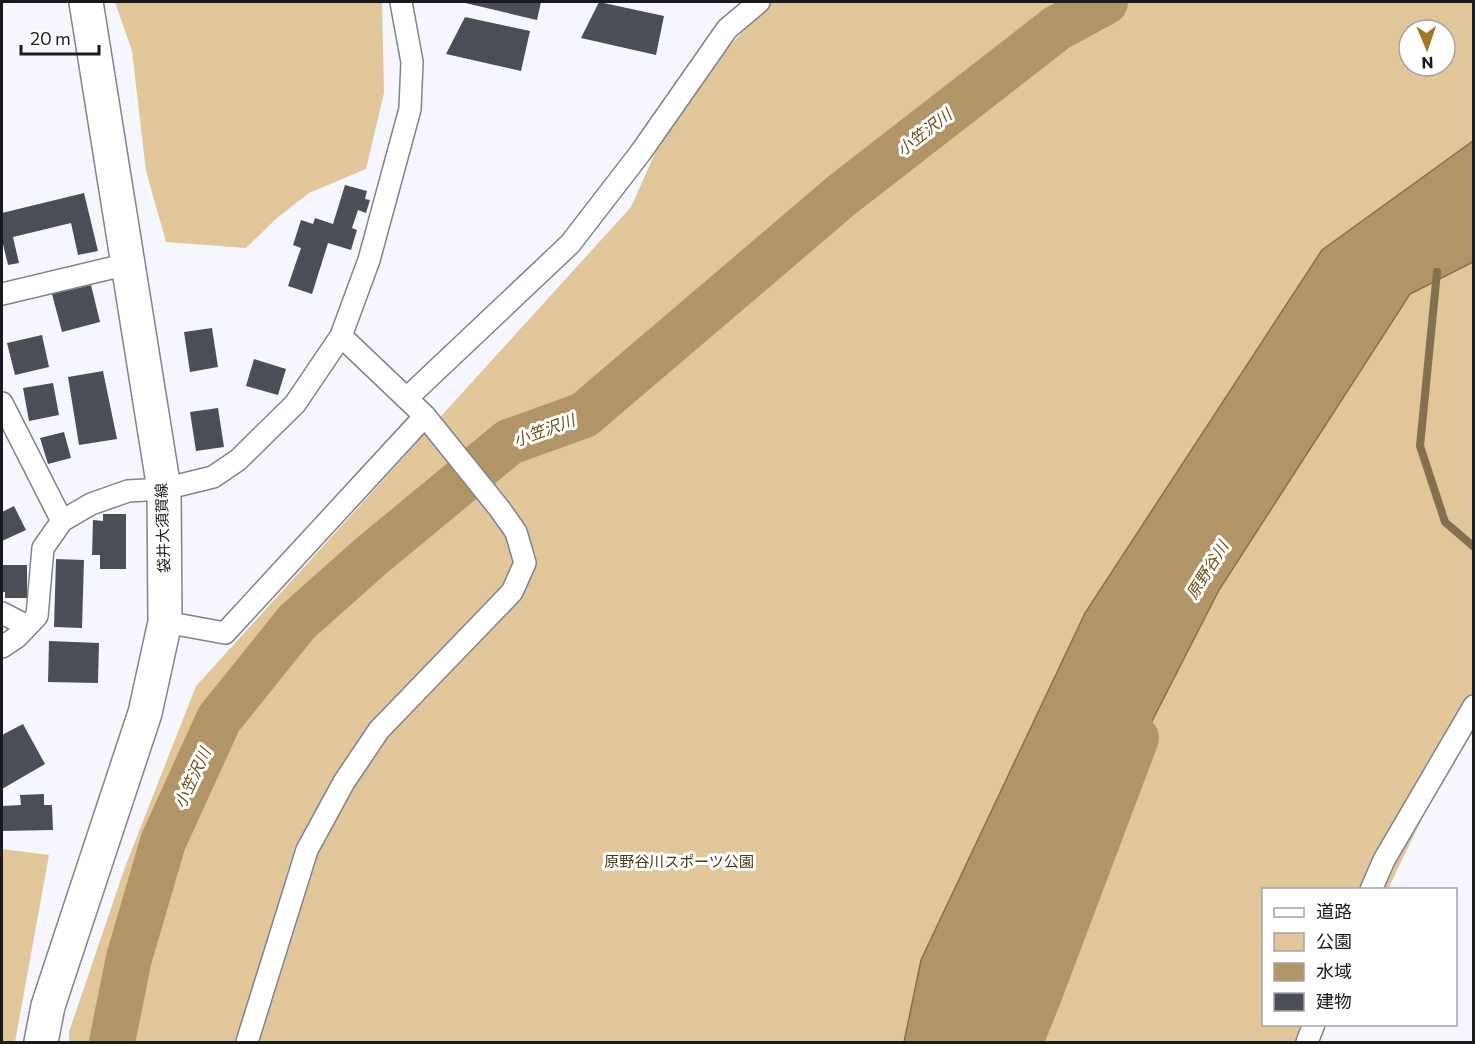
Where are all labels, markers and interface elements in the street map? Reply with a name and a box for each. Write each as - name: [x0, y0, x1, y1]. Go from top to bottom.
- scale bar: [21, 18, 99, 56]
- north arrow: [1397, 18, 1457, 78]
- text: 20 m: [30, 27, 71, 49]
- text: N: [1421, 54, 1434, 73]
- water label: 小笠沢川: [893, 103, 956, 159]
- water label: 小笠沢川: [511, 409, 579, 449]
- street label: 袋井大須賀線: [151, 483, 173, 573]
- water label: 原野谷川: [1182, 536, 1233, 602]
- water label: 小笠沢川: [169, 743, 215, 811]
- park label: 原野谷川スポーツ公園: [604, 852, 754, 870]
- legend: [1262, 888, 1457, 1026]
- text: 道路: [1316, 900, 1352, 922]
- text: 公園: [1316, 930, 1352, 952]
- text: 水域: [1316, 960, 1352, 982]
- text: 建物: [1316, 990, 1352, 1012]

